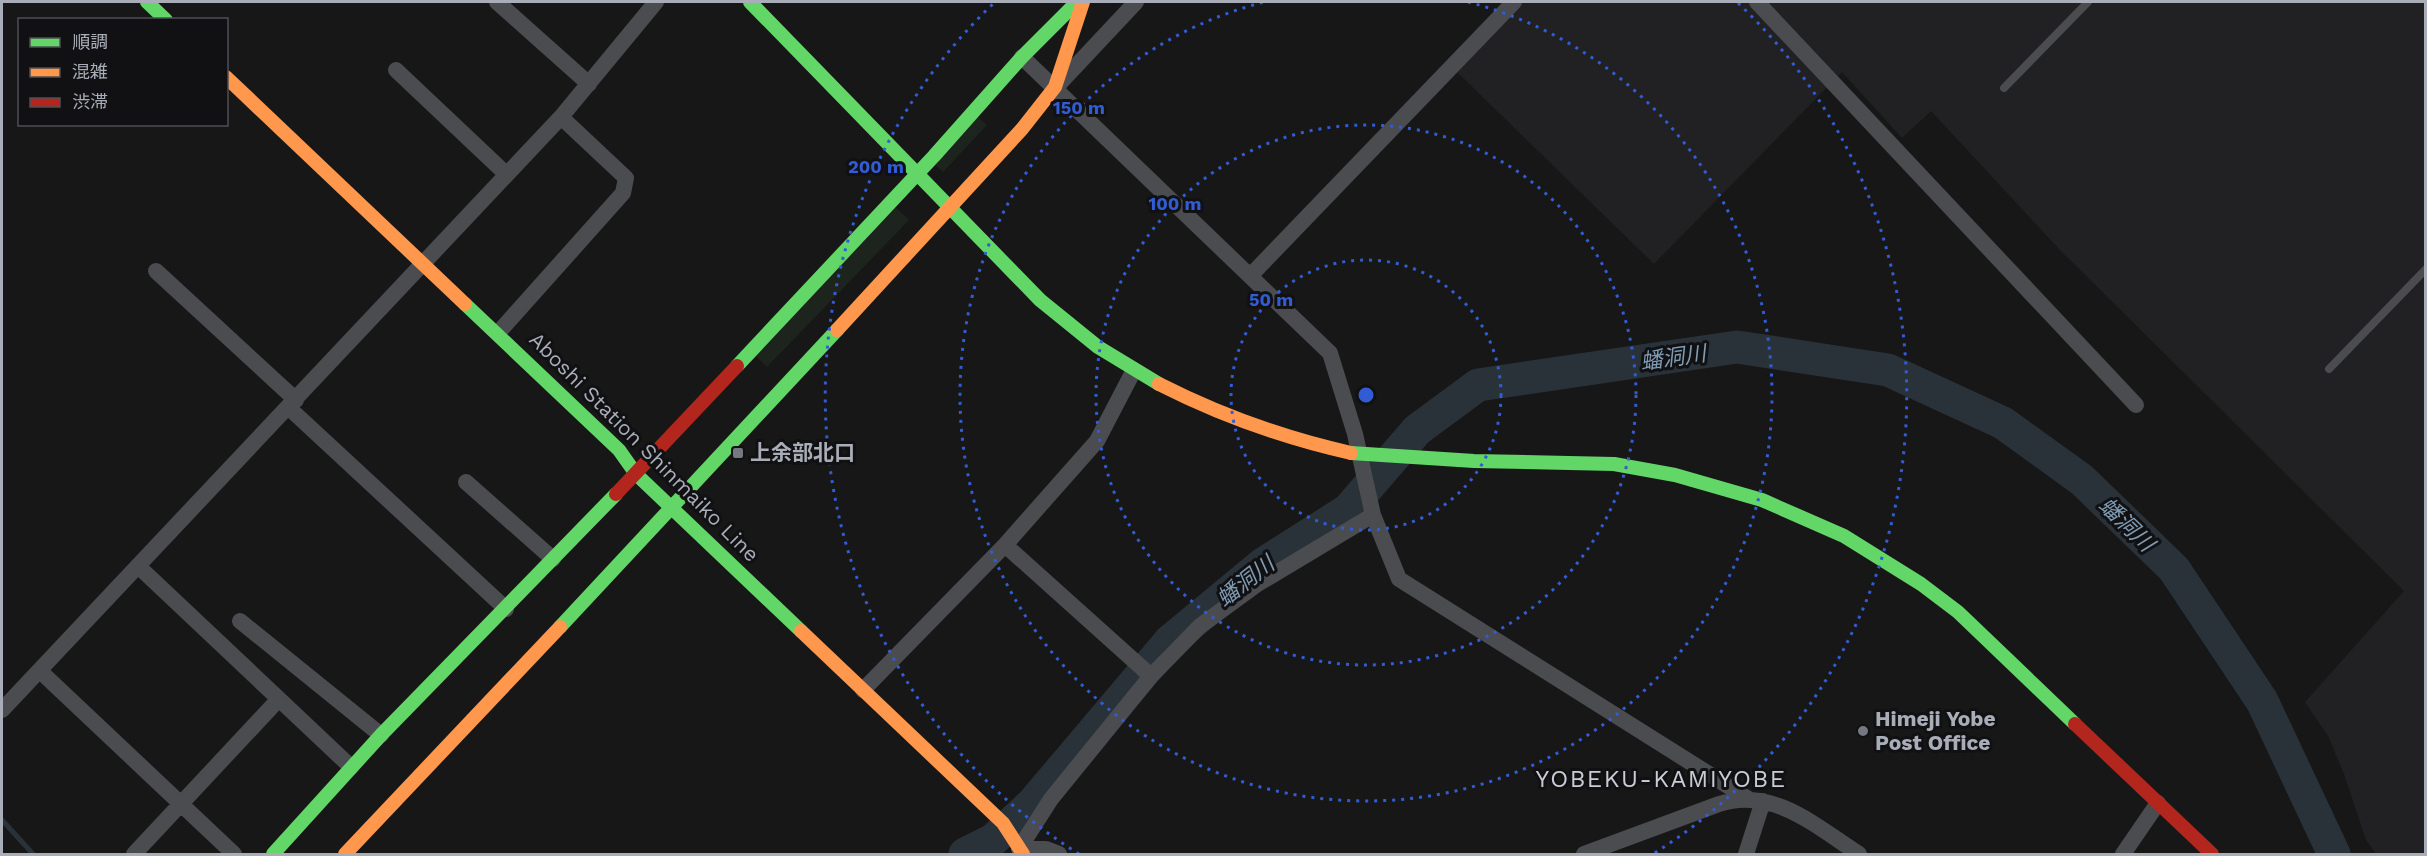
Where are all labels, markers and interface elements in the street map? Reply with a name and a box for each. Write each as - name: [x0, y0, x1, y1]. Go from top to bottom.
- legend: [18, 18, 228, 126]
- text: 順調: [72, 31, 108, 52]
- text: 混雑: [72, 61, 108, 82]
- text: 渋滞: [72, 91, 108, 112]
- text: 150 m: [1053, 97, 1105, 118]
- text: 200 m: [848, 156, 904, 177]
- text: 100 m: [1148, 193, 1202, 214]
- text: 50 m: [1249, 289, 1293, 310]
- street label: Aboshi Station Shinmaiko Line: [524, 327, 764, 567]
- water label: 蟠洞川: [1639, 340, 1709, 374]
- centre of rings: [1356, 385, 1376, 405]
- place label: 上余部北口: [750, 440, 855, 465]
- marker: 上余部北口: [731, 446, 745, 460]
- water label: 蟠洞川: [2094, 492, 2161, 558]
- water label: 蟠洞川: [1212, 550, 1281, 612]
- place label: Himeji Yobe Post Office: [1875, 706, 1996, 755]
- marker: Himeji Yobe Post Office: [1856, 724, 1870, 738]
- district label: YOBEKU-KAMIYOBE: [1535, 765, 1787, 793]

